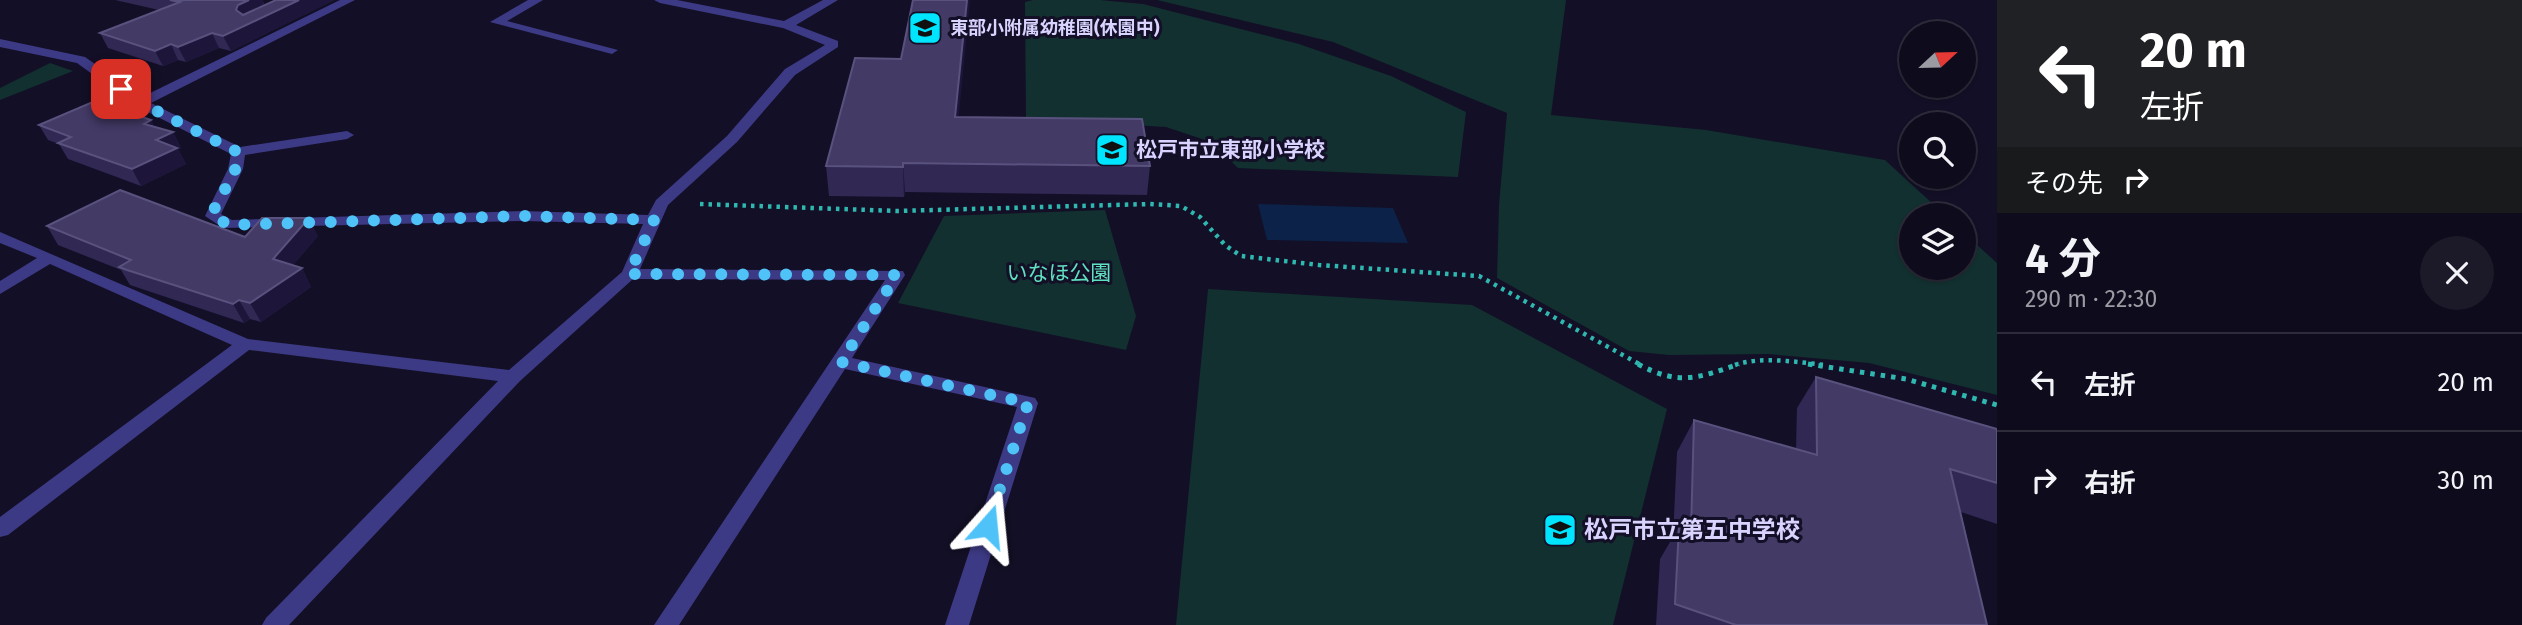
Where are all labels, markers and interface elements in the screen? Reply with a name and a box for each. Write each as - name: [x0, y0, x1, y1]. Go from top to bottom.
- school or university icon: 東部小附属幼稚園(休園中): [906, 9, 944, 47]
- place label: 東部小附属幼稚園(休園中): [950, 17, 1160, 39]
- north arrow: [1899, 21, 1976, 98]
- map controls: [1899, 21, 1976, 280]
- text: 20 m: [2140, 21, 2247, 80]
- icon: left: [2025, 28, 2116, 119]
- pin: [91, 59, 151, 119]
- icon: arrive: [102, 70, 140, 108]
- text: 左折: [2140, 88, 2204, 126]
- button: search: [1899, 112, 1976, 189]
- school or university icon: 松戸市立東部小学校: [1093, 131, 1131, 169]
- place label: 松戸市立東部小学校: [1136, 137, 1325, 163]
- icon: right: [2117, 161, 2155, 199]
- text: その先: [2025, 168, 2103, 199]
- button: layers: [1899, 203, 1976, 280]
- text: 4 分: [2025, 234, 2101, 284]
- button: close: [2420, 236, 2494, 310]
- park label: いなほ公園: [1007, 260, 1112, 286]
- text: 290 m · 22:30: [2025, 285, 2157, 313]
- icon: left: [2025, 363, 2063, 401]
- text: 20 m: [2437, 367, 2494, 398]
- text: 左折: [2084, 370, 2136, 401]
- icon: right: [2025, 461, 2063, 499]
- text: 30 m: [2437, 465, 2494, 496]
- text: 右折: [2084, 468, 2136, 499]
- position arrow: [951, 489, 1025, 563]
- school or university icon: 松戸市立第五中学校: [1541, 511, 1579, 549]
- place label: 松戸市立第五中学校: [1584, 516, 1800, 544]

